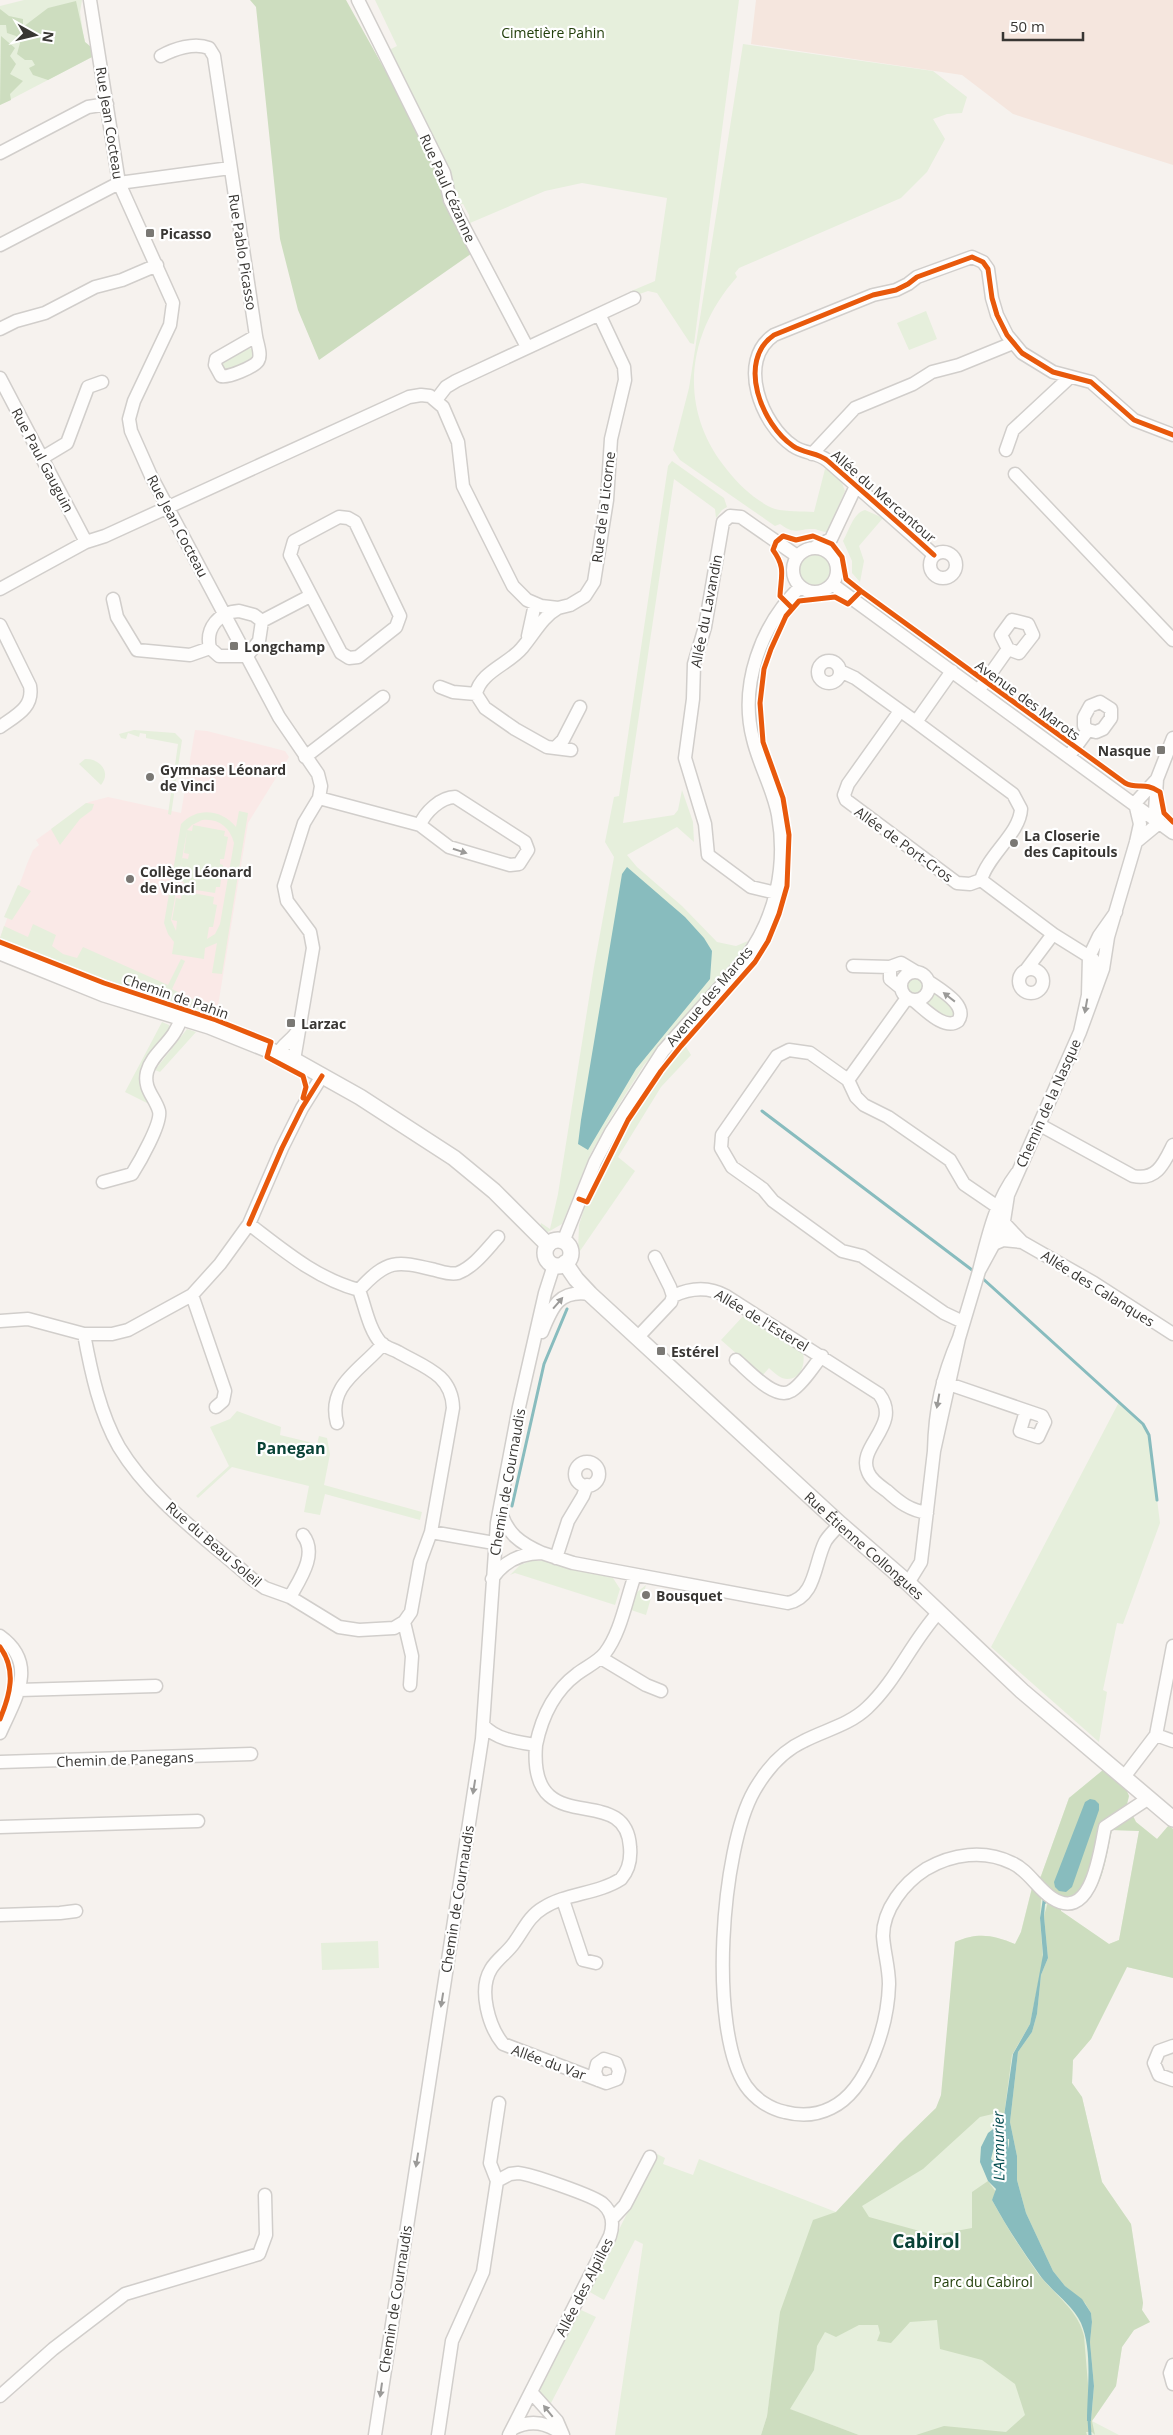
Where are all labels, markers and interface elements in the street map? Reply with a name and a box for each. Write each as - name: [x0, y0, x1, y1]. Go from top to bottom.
- north arrow: [10, 10, 60, 60]
- scale bar: [1003, 10, 1083, 42]
- text: 50 m: [1010, 16, 1045, 36]
- park label: Cimetière Pahin: [501, 23, 605, 42]
- text: N: [38, 30, 59, 44]
- street label: Rue Jean Cocteau: [92, 65, 128, 181]
- street label: Rue Paul Cézanne: [416, 131, 480, 245]
- street label: Rue Pablo Picasso: [224, 193, 262, 311]
- place label: Picasso: [160, 224, 212, 243]
- marker: Picasso: [144, 227, 156, 239]
- street label: Rue Paul Gauguin: [7, 405, 79, 515]
- street label: Allée du Mercantour: [828, 445, 941, 547]
- street label: Rue de la Licorne: [587, 450, 619, 564]
- street label: Rue Jean Cocteau: [143, 471, 213, 581]
- street label: Allée du Lavandin: [686, 553, 726, 669]
- place label: Longchamp: [244, 637, 325, 656]
- marker: Longchamp: [228, 640, 240, 652]
- street label: Avenue des Marots: [972, 655, 1085, 745]
- place label: Nasque: [1098, 741, 1151, 760]
- marker: Nasque: [1155, 744, 1167, 756]
- place label: Gymnase Léonard de Vinci: [160, 760, 286, 795]
- marker: Gymnase Léonard de Vinci: [144, 771, 156, 783]
- street label: Allée de Port-Cros: [851, 802, 957, 886]
- place label: La Closerie des Capitouls: [1024, 826, 1117, 861]
- marker: La Closerie des Capitouls: [1008, 837, 1020, 849]
- one-way arrow: [453, 847, 468, 855]
- place label: Collège Léonard de Vinci: [140, 862, 252, 897]
- marker: Collège Léonard de Vinci: [124, 873, 136, 885]
- street label: Avenue des Marots: [661, 942, 757, 1050]
- street label: Chemin de Pahin: [120, 969, 232, 1023]
- one-way arrow: [942, 992, 955, 1003]
- one-way arrow: [1082, 998, 1090, 1014]
- place label: Larzac: [301, 1014, 346, 1033]
- marker: Larzac: [285, 1017, 297, 1029]
- street label: Chemin de la Nasque: [1011, 1036, 1085, 1170]
- street label: Allée des Calanques: [1038, 1245, 1159, 1331]
- street label: Allée de l'Esterel: [712, 1284, 812, 1356]
- one-way arrow: [552, 1297, 564, 1309]
- place label: Estérel: [671, 1342, 719, 1361]
- marker: Estérel: [655, 1345, 667, 1357]
- one-way arrow: [934, 1393, 942, 1409]
- street label: Chemin de Cournaudis: [485, 1407, 529, 1557]
- district label: Panegan: [257, 1437, 325, 1459]
- street label: Rue Étienne Collongues: [801, 1487, 929, 1603]
- street label: Rue du Beau Soleil: [162, 1497, 266, 1591]
- place label: Bousquet: [656, 1586, 723, 1605]
- marker: Bousquet: [640, 1589, 652, 1601]
- street label: Chemin de Panegans: [56, 1747, 194, 1771]
- one-way arrow: [470, 1779, 478, 1795]
- street label: Chemin de Cournaudis: [436, 1823, 478, 1974]
- one-way arrow: [437, 1992, 445, 2008]
- street label: Allée du Var: [509, 2040, 589, 2084]
- water label: L'Armurier: [987, 2110, 1009, 2181]
- one-way arrow: [412, 2153, 420, 2169]
- street label: Chemin de Cournaudis: [374, 2223, 416, 2374]
- district label: Cabirol: [892, 2228, 960, 2254]
- street label: Allée des Alpilles: [551, 2234, 617, 2339]
- park label: Parc du Cabirol: [933, 2272, 1033, 2291]
- one-way arrow: [377, 2382, 385, 2398]
- one-way arrow: [543, 2404, 554, 2417]

